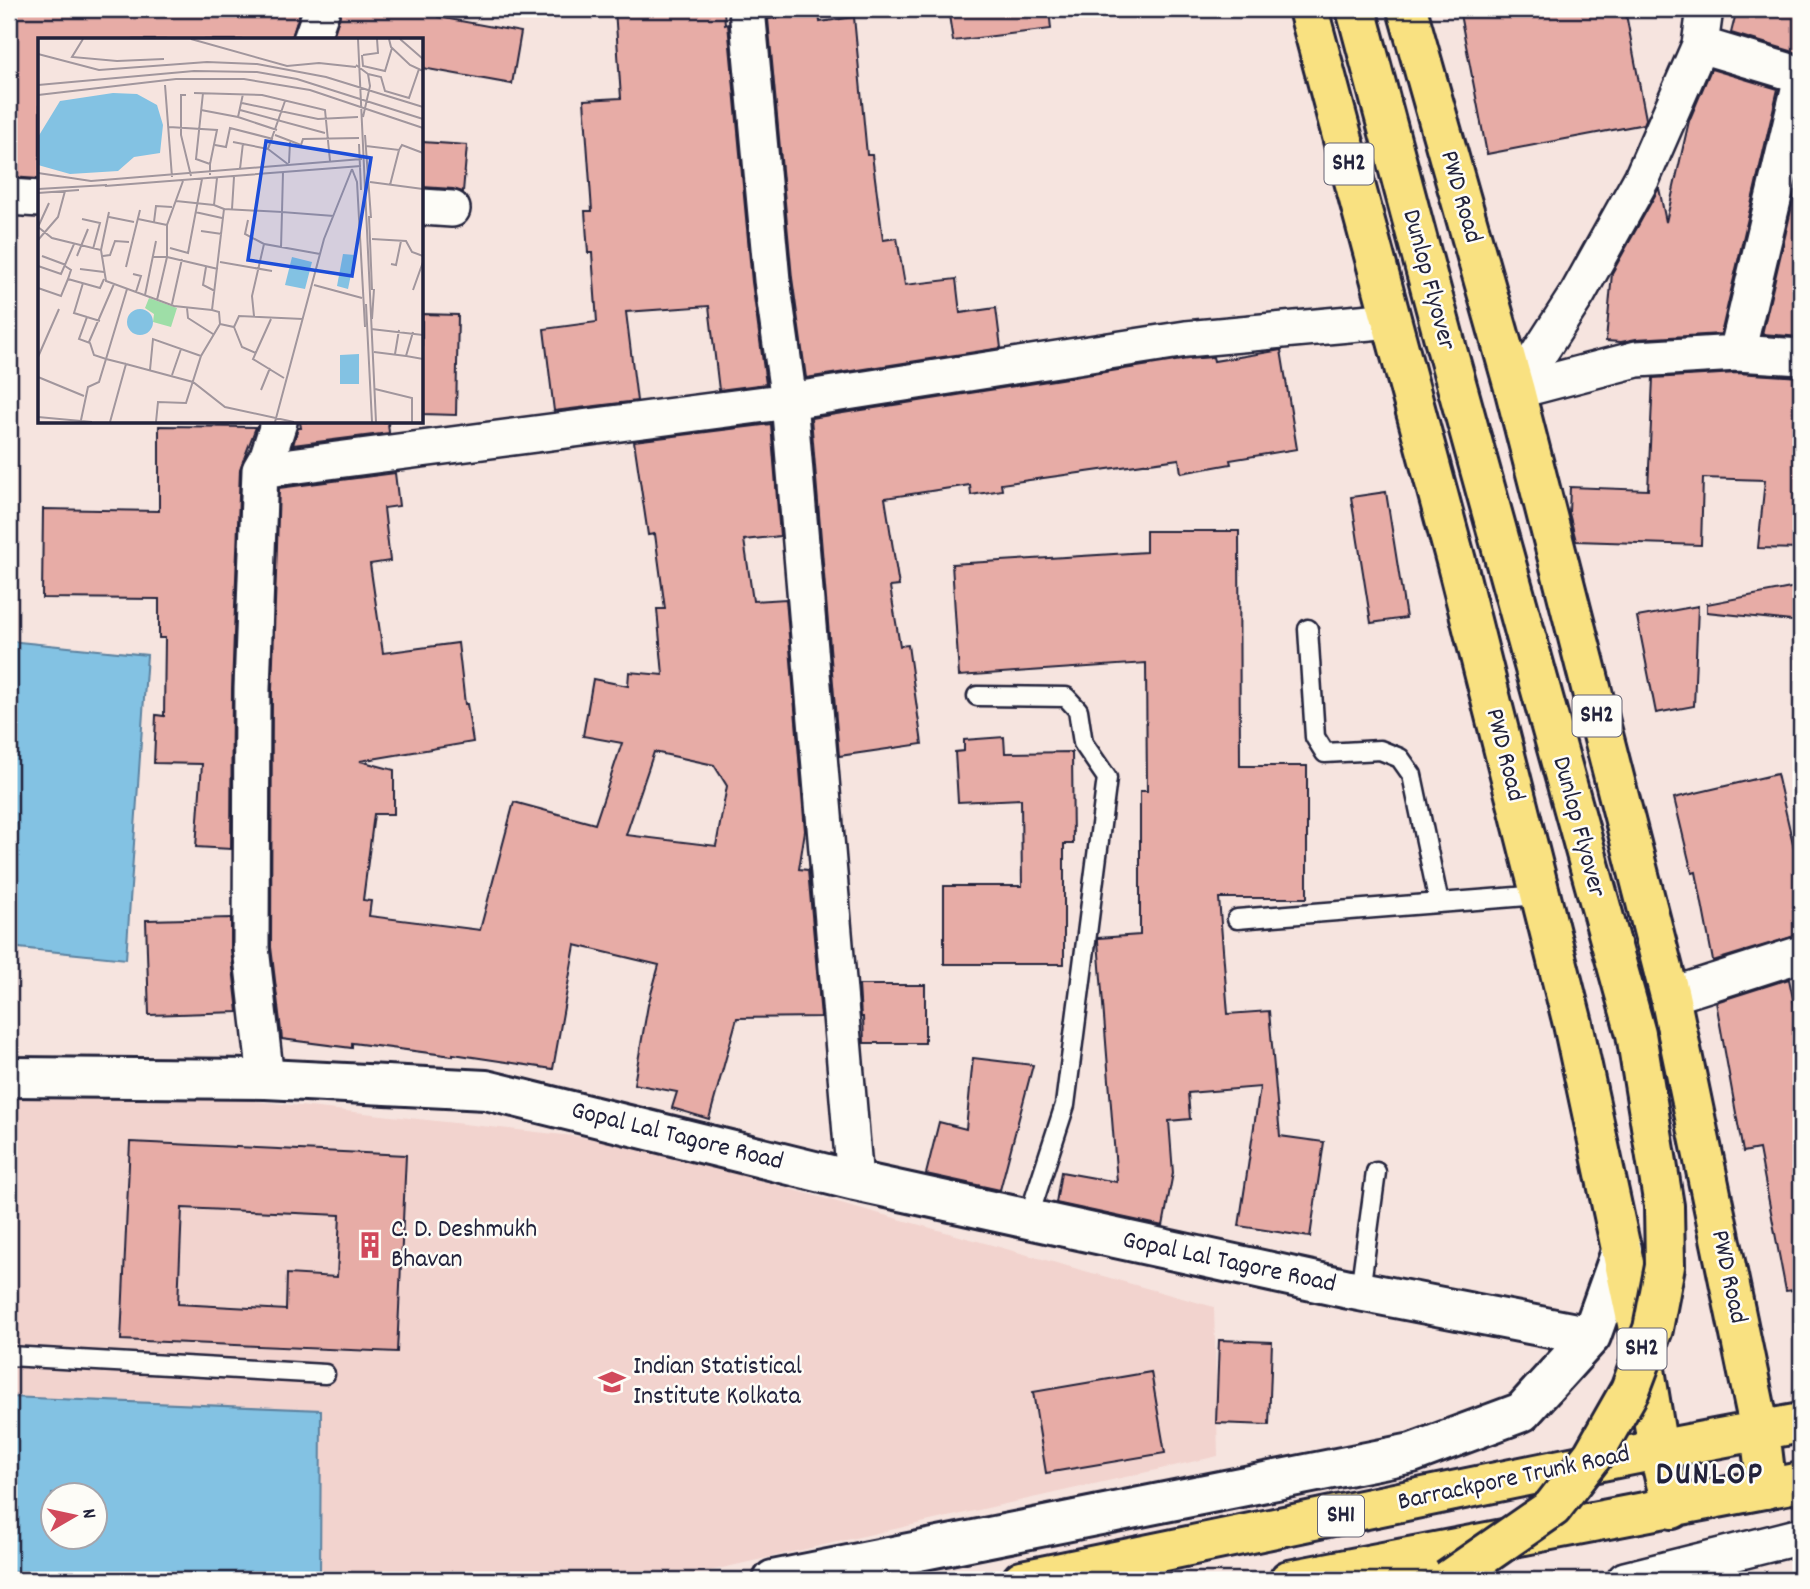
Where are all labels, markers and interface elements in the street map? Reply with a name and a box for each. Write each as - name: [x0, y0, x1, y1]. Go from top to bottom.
- inset map: [38, 38, 424, 424]
- road number: SH2: [1324, 144, 1374, 184]
- street label: PWD Road: [1429, 146, 1491, 248]
- street label: Dunlop Flyover: [1391, 206, 1465, 355]
- road number: SH2: [1572, 696, 1622, 736]
- street label: PWD Road: [1475, 705, 1533, 805]
- street label: Dunlop Flyover: [1541, 753, 1615, 902]
- street label: Gopal Lal Tagore Road: [567, 1093, 787, 1181]
- place label: C. D. Deshmukh Bhavan: [391, 1212, 537, 1279]
- street label: Gopal Lal Tagore Road: [1119, 1222, 1339, 1304]
- street label: PWD Road: [1700, 1227, 1756, 1327]
- building icon: C. D. Deshmukh Bhavan: [355, 1230, 385, 1260]
- road number: SH2: [1618, 1329, 1666, 1370]
- place label: Indian Statistical Institute Kolkata: [633, 1349, 802, 1416]
- school or university icon: Indian Statistical Institute Kolkata: [597, 1367, 627, 1397]
- street label: Barrackpore Trunk Road: [1395, 1436, 1633, 1522]
- district label: DUNLOP: [1656, 1453, 1764, 1500]
- north arrow: [38, 1480, 108, 1550]
- road number: SH1: [1318, 1496, 1364, 1536]
- text: N: [73, 1507, 101, 1521]

